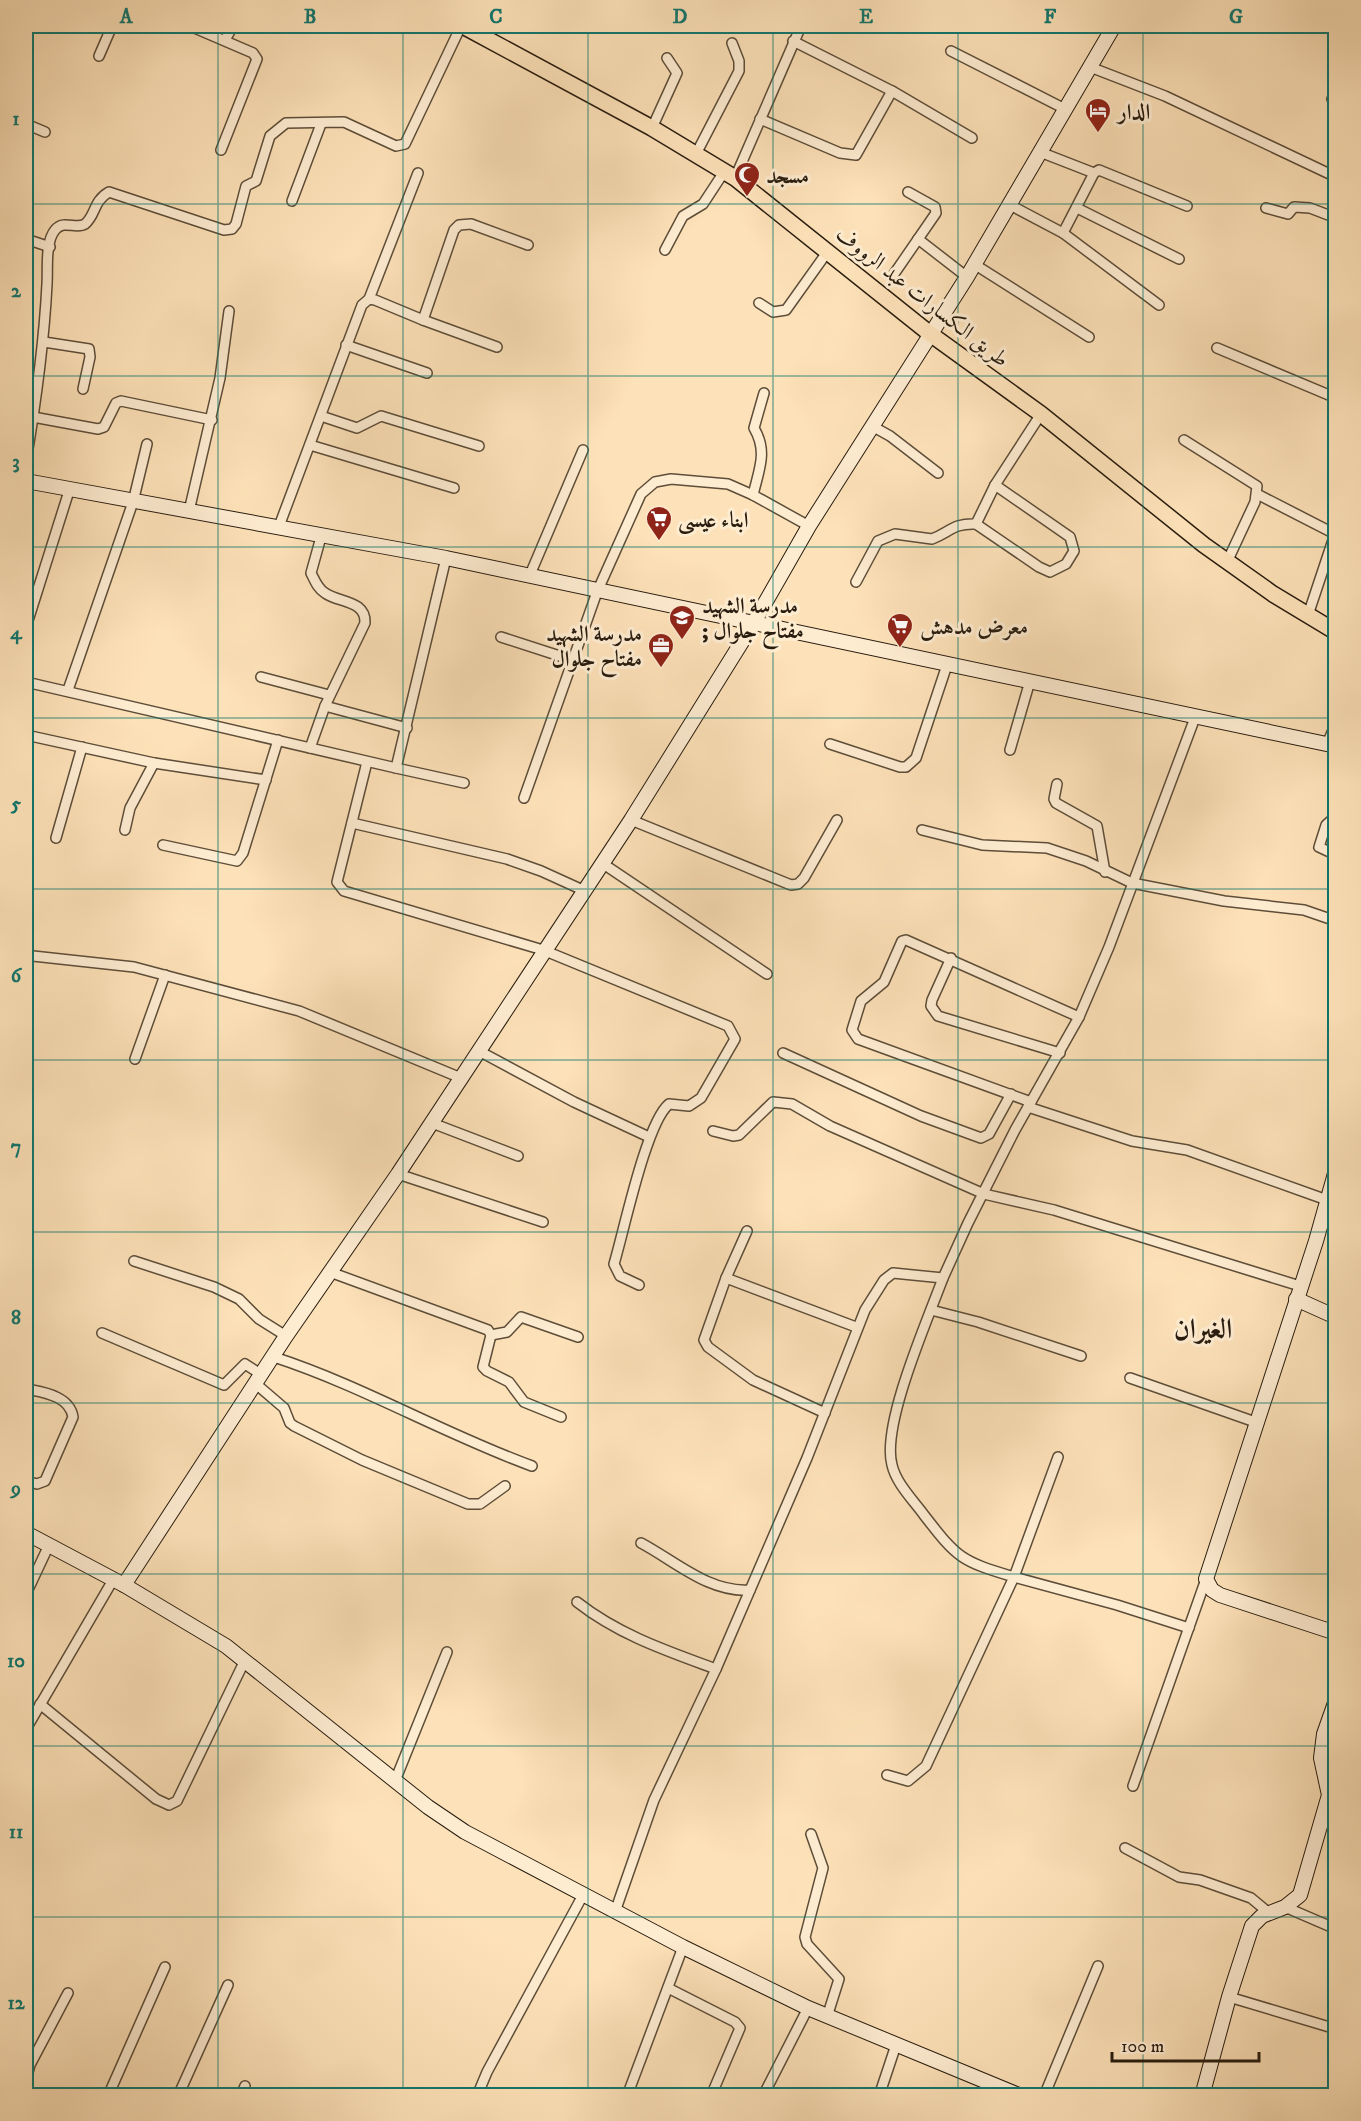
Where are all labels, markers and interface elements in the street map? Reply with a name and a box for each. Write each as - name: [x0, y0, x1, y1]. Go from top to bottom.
- text: A: [119, 5, 134, 30]
- text: B: [304, 5, 316, 30]
- text: C: [489, 5, 503, 30]
- text: D: [673, 5, 688, 30]
- text: E: [859, 5, 873, 30]
- text: F: [1044, 5, 1057, 30]
- text: G: [1229, 5, 1243, 30]
- hotel icon: الدار: [1083, 96, 1113, 134]
- place label: الدار: [1115, 99, 1150, 126]
- text: 1: [12, 107, 20, 132]
- mosque icon: مسجد: [732, 160, 762, 198]
- place label: مسجد: [766, 163, 809, 190]
- street label: طريق الكسارات عبد الرووف: [830, 221, 1014, 373]
- text: 2: [11, 279, 22, 304]
- text: 3: [12, 450, 20, 475]
- supermarket icon: ابناء عيسى: [644, 504, 674, 542]
- place label: ابناء عيسى: [678, 507, 748, 535]
- place label: مدرسة الشهيد ; مفتاح جلوال: [702, 593, 804, 650]
- school or university icon: مدرسة الشهيد ; مفتاح جلوال: [667, 603, 697, 641]
- supermarket icon: معرض مدهش: [885, 611, 915, 649]
- place label: معرض مدهش: [920, 614, 1028, 641]
- text: 4: [10, 621, 23, 646]
- place label: مدرسة الشهيد مفتاح جلوال: [546, 621, 642, 678]
- office icon: مدرسة الشهيد مفتاح جلوال: [646, 631, 676, 669]
- text: 5: [10, 792, 21, 817]
- text: 6: [11, 964, 23, 989]
- text: 7: [11, 1135, 21, 1160]
- text: 8: [11, 1306, 21, 1331]
- district label: الغيران: [1174, 1312, 1232, 1347]
- text: 9: [9, 1477, 21, 1502]
- text: 10: [7, 1649, 25, 1674]
- text: 11: [9, 1820, 23, 1845]
- text: 12: [7, 1991, 26, 2016]
- scale bar: [1112, 2025, 1259, 2063]
- text: 100 m: [1121, 2036, 1164, 2058]

